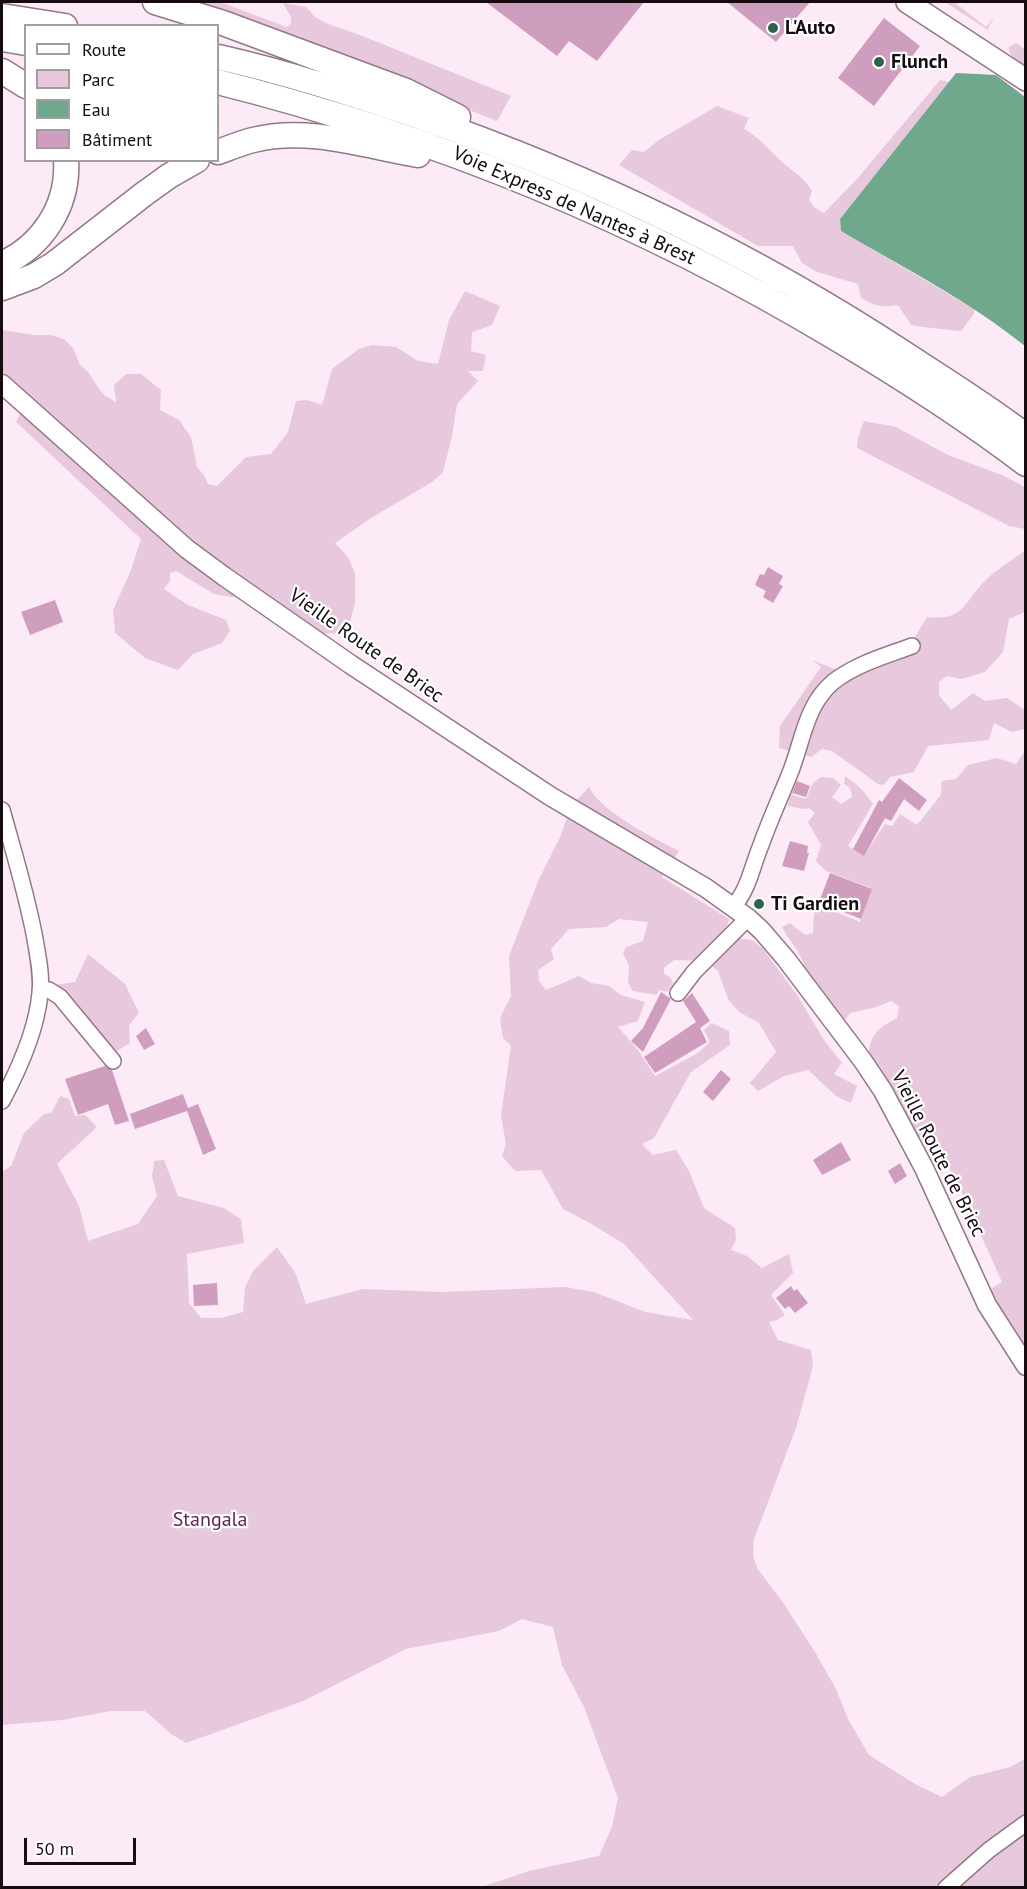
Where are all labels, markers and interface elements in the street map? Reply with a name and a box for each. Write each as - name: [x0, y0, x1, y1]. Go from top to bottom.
- place label: L'Auto: [785, 16, 835, 40]
- marker: L'Auto: [766, 21, 780, 35]
- legend: [24, 24, 219, 162]
- text: Route: [82, 38, 126, 61]
- place label: Flunch: [891, 50, 948, 74]
- marker: Flunch: [872, 55, 886, 69]
- text: Parc: [82, 68, 115, 91]
- text: Eau: [82, 98, 110, 121]
- text: Bâtiment: [82, 128, 152, 151]
- street label: Voie Express de Nantes à Brest: [449, 142, 699, 270]
- street label: Vieille Route de Briec: [284, 584, 448, 708]
- place label: Ti Gardien: [771, 892, 859, 916]
- marker: Ti Gardien: [752, 897, 766, 911]
- street label: Vieille Route de Briec: [886, 1067, 990, 1241]
- park label: Stangala: [173, 1508, 247, 1532]
- scale bar: [27, 1826, 140, 1864]
- text: 50 m: [35, 1837, 74, 1860]

